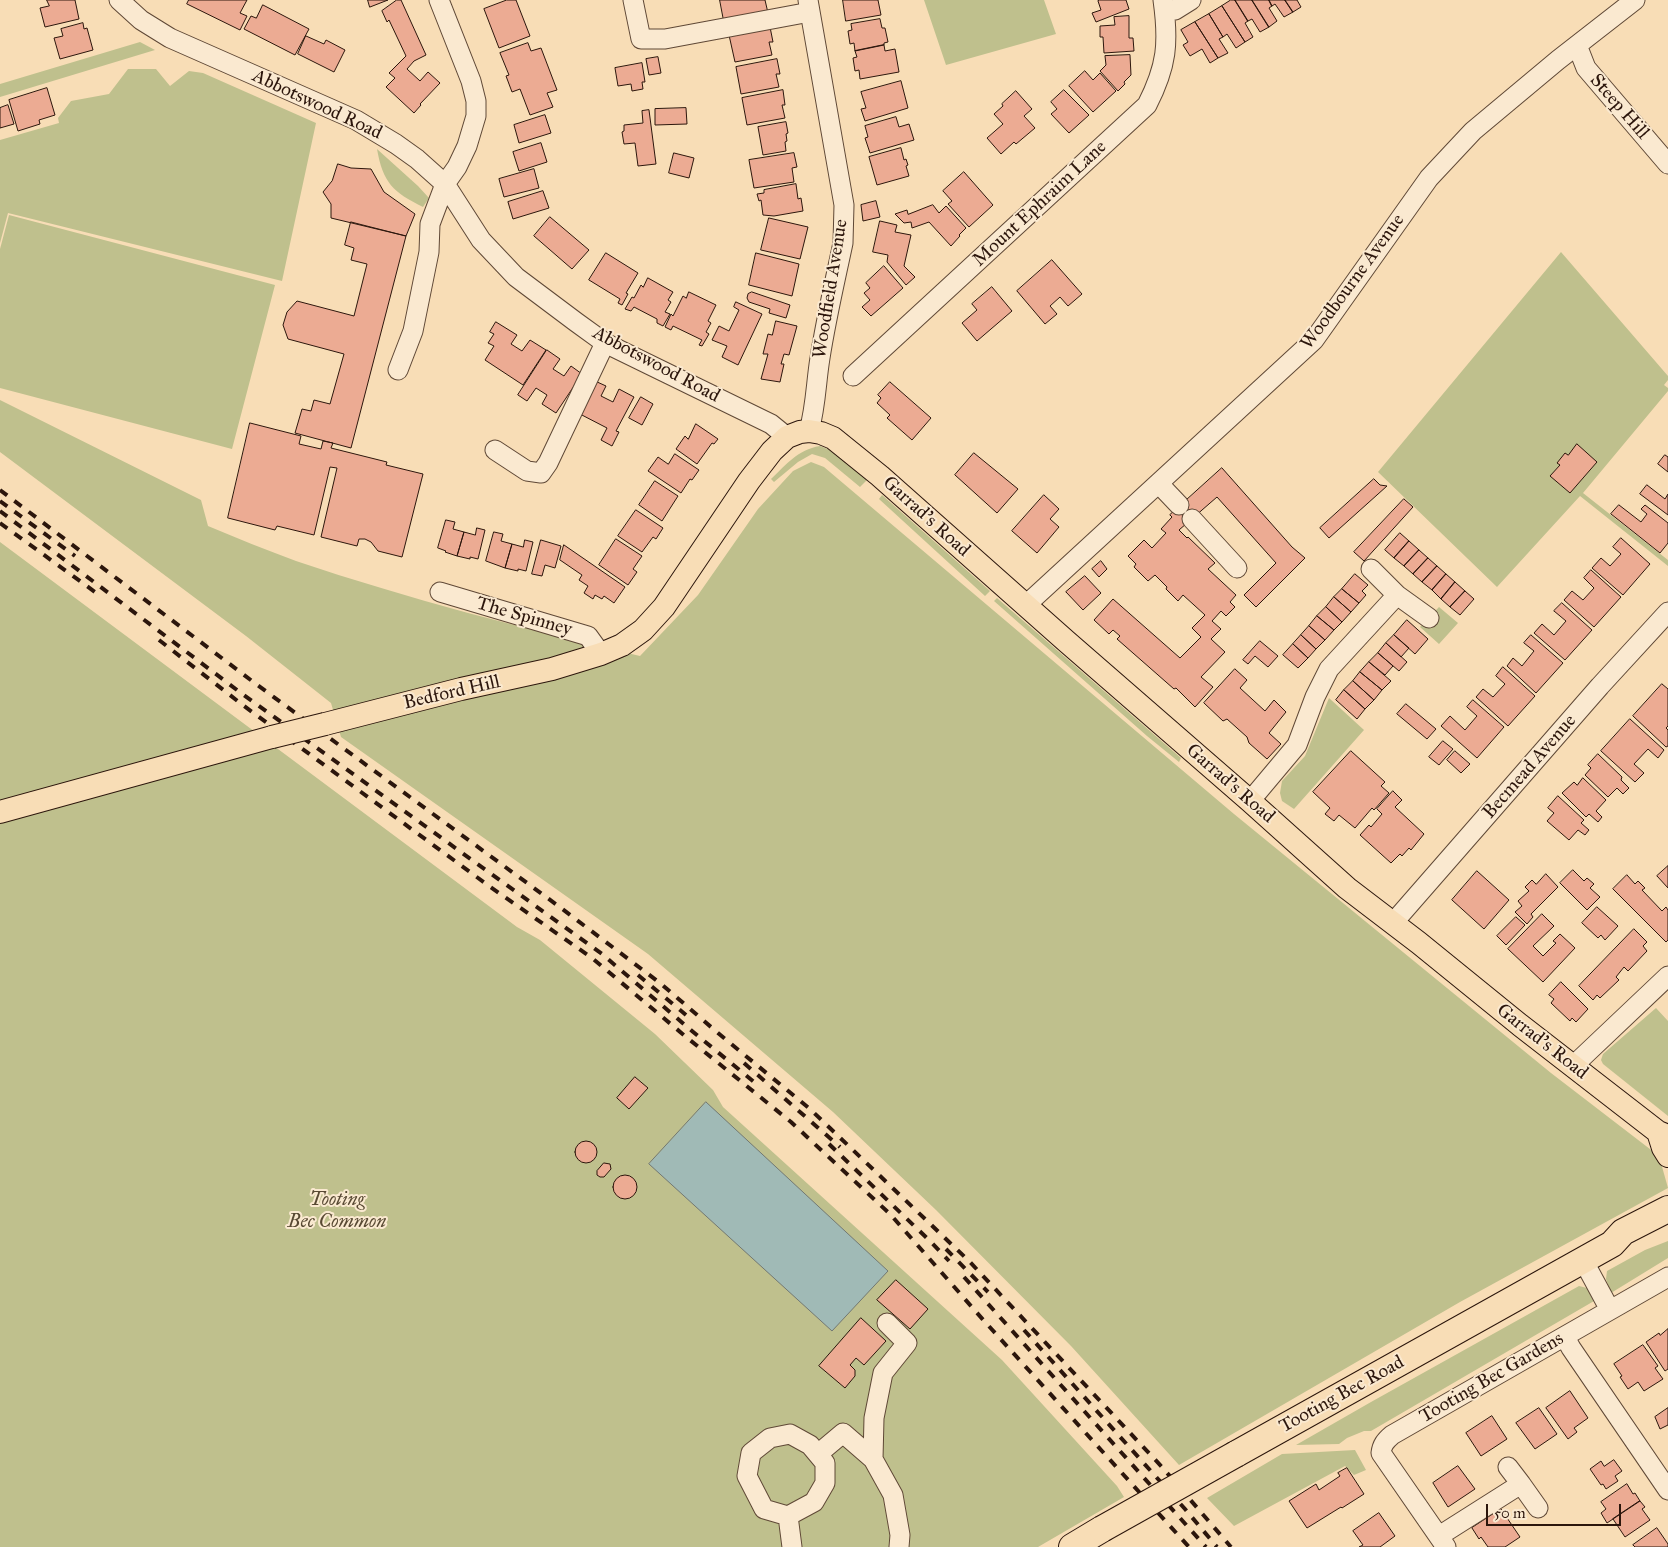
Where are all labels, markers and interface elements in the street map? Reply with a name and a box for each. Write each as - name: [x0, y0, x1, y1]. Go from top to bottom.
- street label: Abbotswood Road: [249, 65, 385, 145]
- street label: Steep Hill: [1584, 70, 1654, 144]
- street label: Mount Ephraim Lane: [968, 136, 1112, 272]
- street label: Woodbourne Avenue: [1296, 210, 1410, 354]
- street label: Woodfield Avenue: [809, 218, 853, 360]
- street label: Abbotswood Road: [589, 322, 723, 408]
- street label: Garrad's Road: [878, 472, 974, 562]
- street label: The Spinney: [474, 592, 574, 642]
- street label: Bedford Hill: [401, 671, 503, 715]
- street label: Becmead Avenue: [1478, 710, 1582, 824]
- street label: Garrad's Road: [1181, 739, 1279, 829]
- street label: Garrad's Road: [1492, 999, 1592, 1085]
- park label: Tooting Bec Common: [288, 1189, 386, 1233]
- street label: Tooting Bec Gardens: [1416, 1328, 1568, 1428]
- street label: Tooting Bec Road: [1276, 1351, 1408, 1439]
- scale bar: [1488, 1494, 1623, 1526]
- text: 50 m: [1494, 1504, 1526, 1522]

